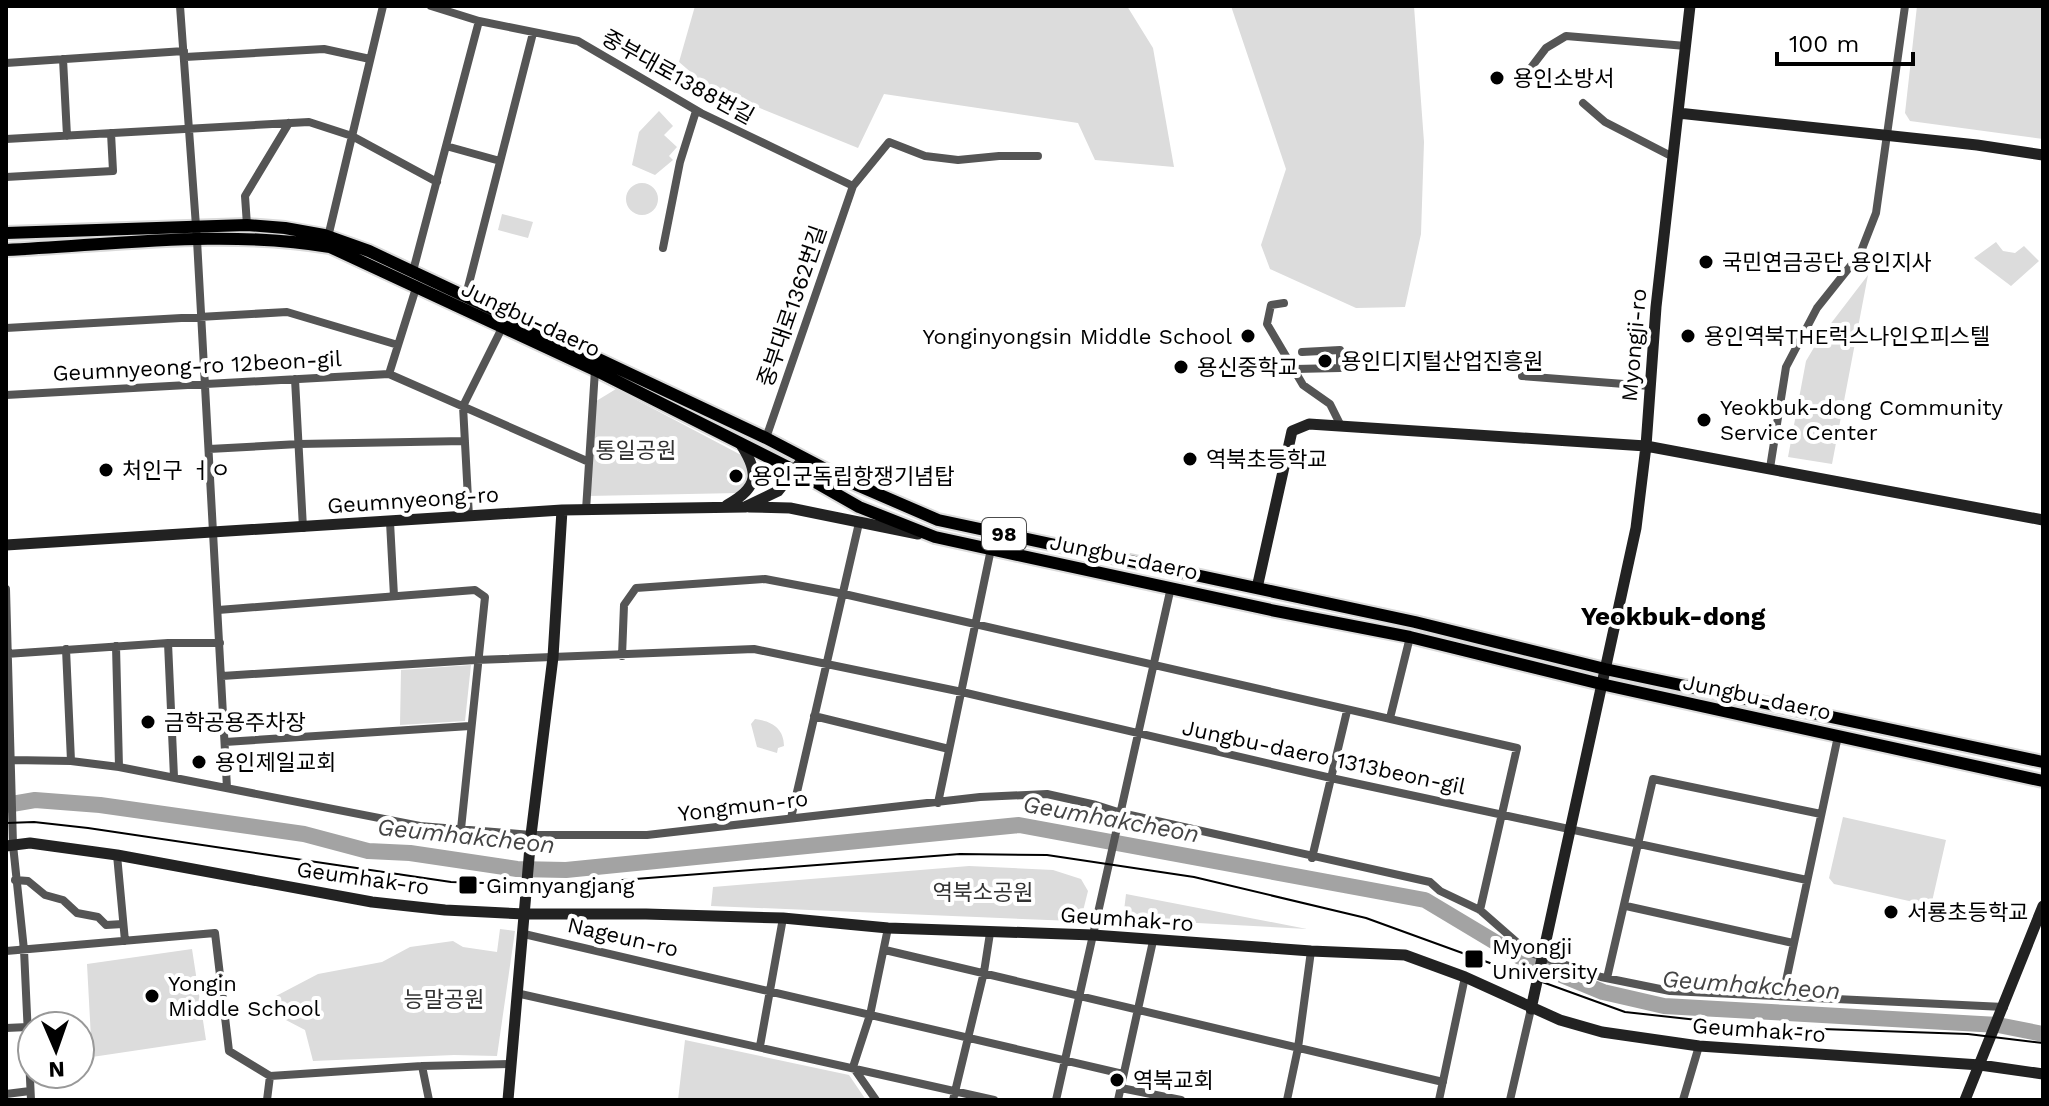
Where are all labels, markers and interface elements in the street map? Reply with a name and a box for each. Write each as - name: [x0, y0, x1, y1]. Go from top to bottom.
- scale bar: [1777, 16, 1913, 66]
- street label: 중부대로1388번길: [598, 25, 758, 129]
- text: 100 m: [1789, 30, 1859, 58]
- place label: 용인소방서: [1513, 66, 1614, 91]
- marker: 용인소방서: [1488, 69, 1506, 87]
- street label: 중부대로1362번길: [753, 222, 831, 390]
- place label: 국민연금공단 용인지사: [1722, 250, 1932, 275]
- marker: 국민연금공단 용인지사: [1697, 253, 1715, 271]
- street label: Jungbu-daero: [458, 276, 604, 362]
- street label: Myongji-ro: [1617, 287, 1651, 403]
- place label: Yonginyongsin Middle School: [923, 324, 1232, 349]
- place label: 용인역북THE럭스나인오피스텔: [1704, 324, 1990, 349]
- marker: Yonginyongsin Middle School: [1239, 327, 1257, 345]
- marker: 용인역북THE럭스나인오피스텔: [1679, 327, 1697, 345]
- street label: Geumnyeong-ro 12beon-gil: [52, 346, 342, 386]
- place label: 용인디지털산업진흥원: [1341, 349, 1543, 374]
- marker: 용인디지털산업진흥원: [1316, 352, 1334, 370]
- place label: 용신중학교: [1197, 355, 1298, 380]
- marker: 용신중학교: [1172, 358, 1190, 376]
- place label: Yeokbuk-dong Community Service Center: [1720, 395, 2004, 445]
- marker: Yeokbuk-dong Community Service Center: [1695, 411, 1713, 429]
- park label: 통일공원: [596, 438, 676, 463]
- place label: 역북초등학교: [1206, 447, 1327, 472]
- marker: 역북초등학교: [1181, 450, 1199, 468]
- place label: 처인구 ㅓㅇ: [122, 458, 231, 483]
- marker: 처인구 ㅓㅇ: [97, 461, 115, 479]
- place label: 용인군독립항쟁기념탑: [752, 464, 954, 489]
- marker: 용인군독립항쟁기념탑: [727, 467, 745, 485]
- street label: Geumnyeong-ro: [326, 482, 500, 518]
- road number: 98: [982, 518, 1026, 550]
- street label: Jungbu-daero: [1048, 529, 1200, 585]
- district label: Yeokbuk-dong: [1581, 601, 1766, 631]
- street label: Jungbu-daero: [1681, 669, 1833, 725]
- place label: 금학공용주차장: [164, 710, 306, 735]
- marker: 금학공용주차장: [139, 713, 157, 731]
- street label: Jungbu-daero 1313beon-gil: [1180, 715, 1468, 799]
- place label: 용인제일교회: [215, 750, 336, 775]
- marker: 용인제일교회: [190, 753, 208, 771]
- street label: Yongmun-ro: [677, 786, 809, 826]
- water label: Geumhakcheon: [1021, 790, 1201, 848]
- water label: Geumhakcheon: [376, 813, 556, 859]
- street label: Geumhak-ro: [295, 856, 431, 900]
- place label: Gimnyangjang: [486, 873, 635, 898]
- marker: Gimnyangjang: [457, 874, 479, 896]
- park label: 역북소공원: [932, 880, 1034, 905]
- place label: 서룡초등학교: [1907, 900, 2028, 925]
- street label: Geumhak-ro: [1060, 902, 1194, 936]
- marker: 서룡초등학교: [1882, 903, 1900, 921]
- street label: Nageun-ro: [565, 912, 681, 962]
- place label: Myongji University: [1492, 934, 1598, 984]
- marker: Myongji University: [1463, 948, 1485, 970]
- water label: Geumhakcheon: [1661, 965, 1841, 1005]
- place label: Yongin Middle School: [168, 971, 321, 1021]
- marker: Yongin Middle School: [143, 987, 161, 1005]
- park label: 능말공원: [404, 987, 484, 1012]
- north arrow: [16, 1010, 96, 1090]
- street label: Geumhak-ro: [1692, 1013, 1826, 1047]
- text: N: [48, 1057, 65, 1082]
- place label: 역북교회: [1133, 1068, 1214, 1093]
- marker: 역북교회: [1108, 1071, 1126, 1089]

